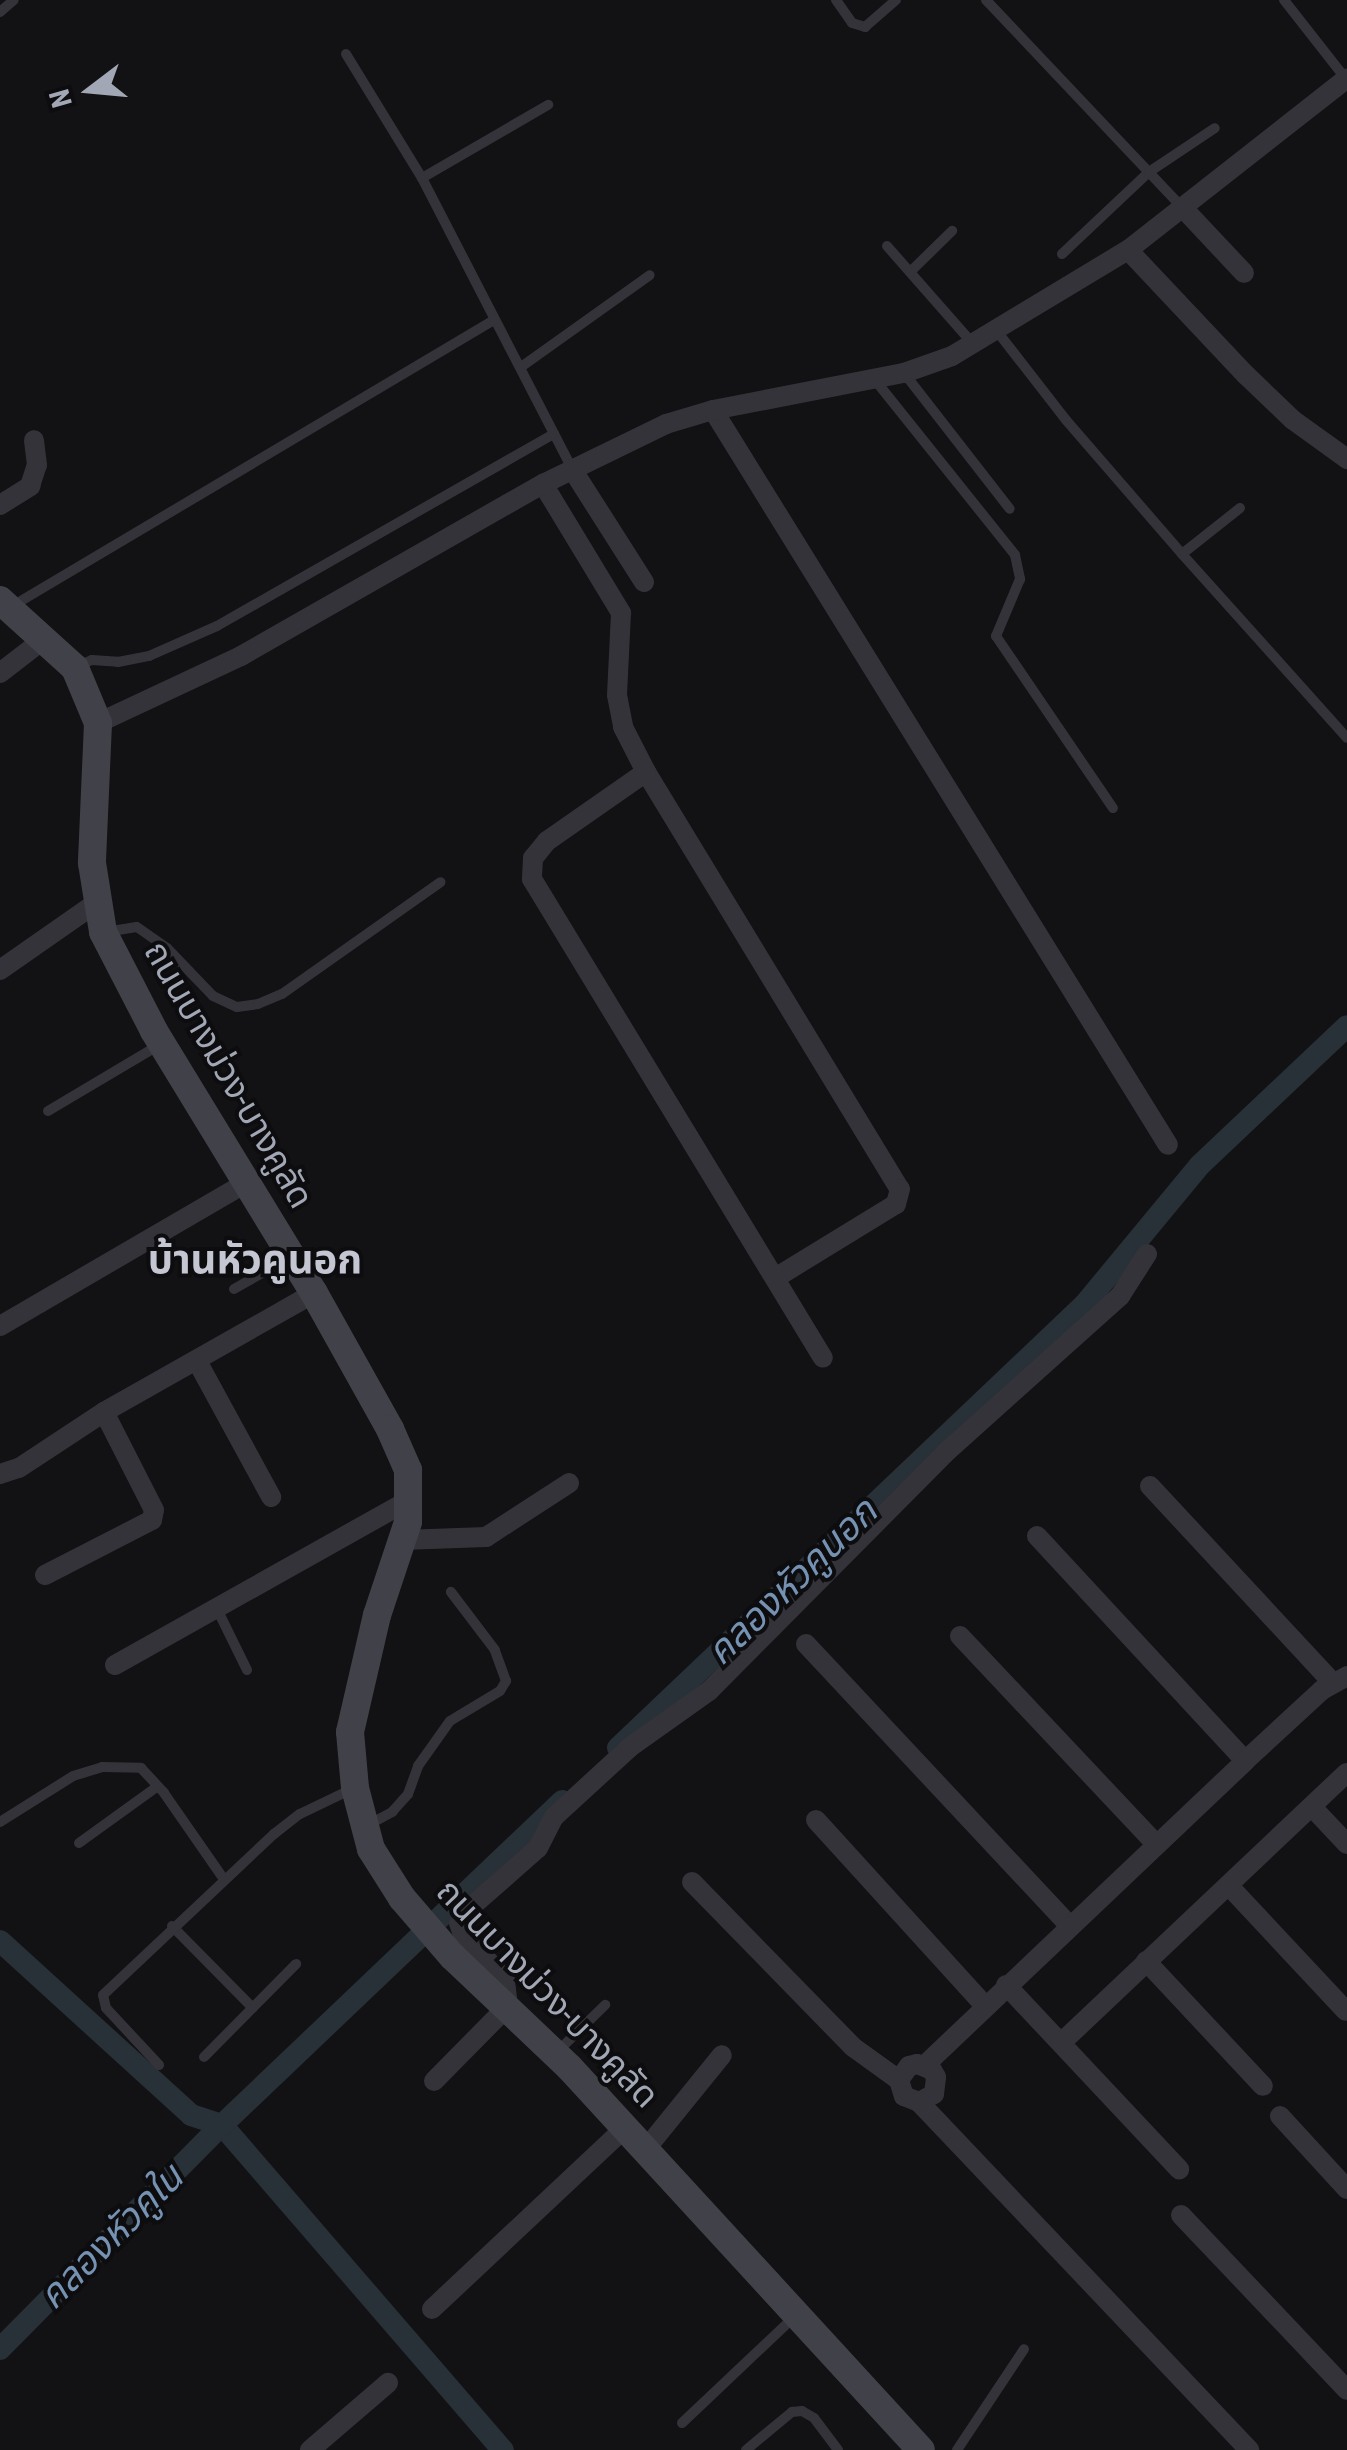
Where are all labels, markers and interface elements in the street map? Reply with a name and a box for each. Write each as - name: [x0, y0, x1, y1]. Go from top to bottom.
- north arrow: [40, 40, 140, 140]
- text: N: [42, 86, 79, 111]
- street label: ถนนบางม่วง-บางคูลัด: [134, 934, 322, 1216]
- district label: บ้านหัวคูนอก: [148, 1236, 362, 1284]
- water label: คลองหัวคูนอก: [697, 1489, 887, 1675]
- street label: ถนนบางม่วง-บางคูลัด: [427, 1871, 667, 2117]
- water label: คลองหัวคูใน: [29, 2155, 193, 2319]

